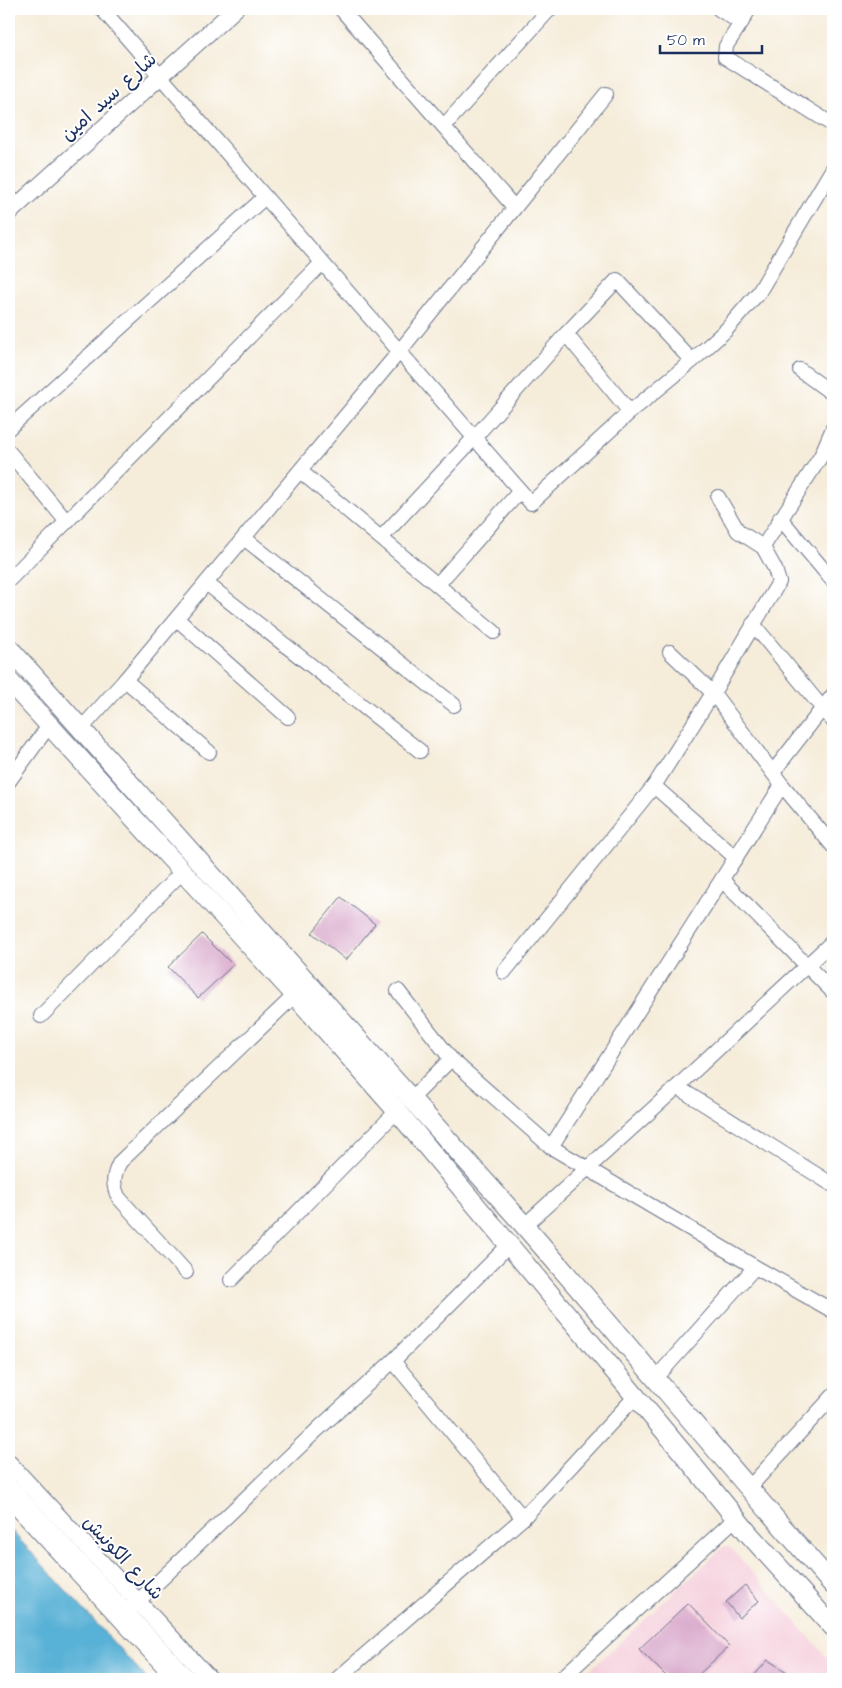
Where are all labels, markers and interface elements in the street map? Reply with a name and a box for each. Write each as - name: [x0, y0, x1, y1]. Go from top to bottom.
- scale bar: [660, 22, 762, 54]
- text: 50 m: [667, 30, 705, 51]
- street label: شارع سيد امين: [55, 47, 163, 148]
- street label: شارع الكونيش: [76, 1510, 169, 1606]

